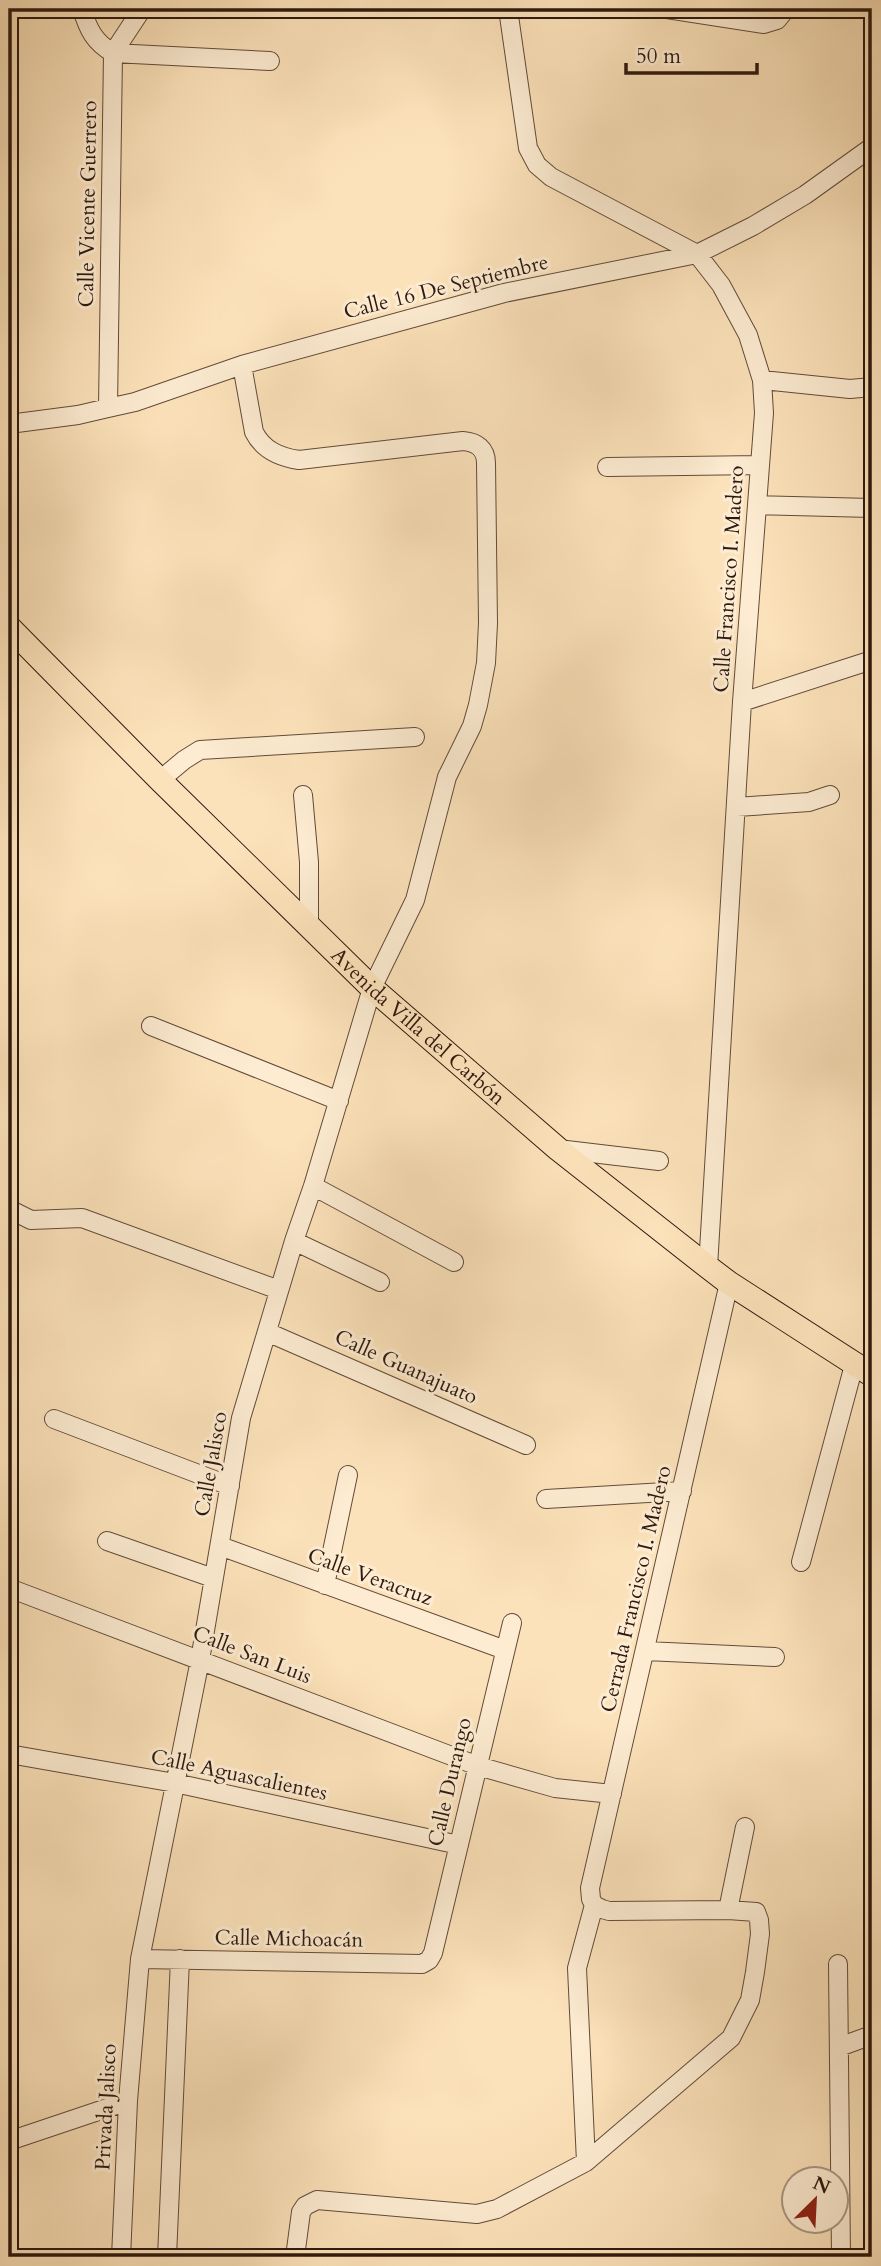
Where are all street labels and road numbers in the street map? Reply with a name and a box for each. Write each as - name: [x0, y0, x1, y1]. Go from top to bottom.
- street label: Calle Vicente Guerrero: [72, 100, 104, 308]
- street label: Calle 16 De Septiembre: [341, 248, 551, 326]
- street label: Calle Francisco I. Madero: [707, 465, 751, 693]
- street label: Avenida Villa del Carbón: [324, 941, 512, 1112]
- street label: Calle Guanajuato: [330, 1322, 482, 1412]
- street label: Calle Jalisco: [187, 1409, 235, 1519]
- street label: Cerrada Francisco I. Madero: [593, 1463, 679, 1715]
- street label: Calle Veracruz: [304, 1541, 437, 1613]
- street label: Calle San Luis: [188, 1619, 316, 1691]
- street label: Calle Durango: [421, 1715, 479, 1849]
- street label: Calle Aguascalientes: [148, 1742, 330, 1808]
- street label: Calle Michoacán: [214, 1923, 364, 1955]
- street label: Privada Jalisco: [88, 2043, 124, 2171]

